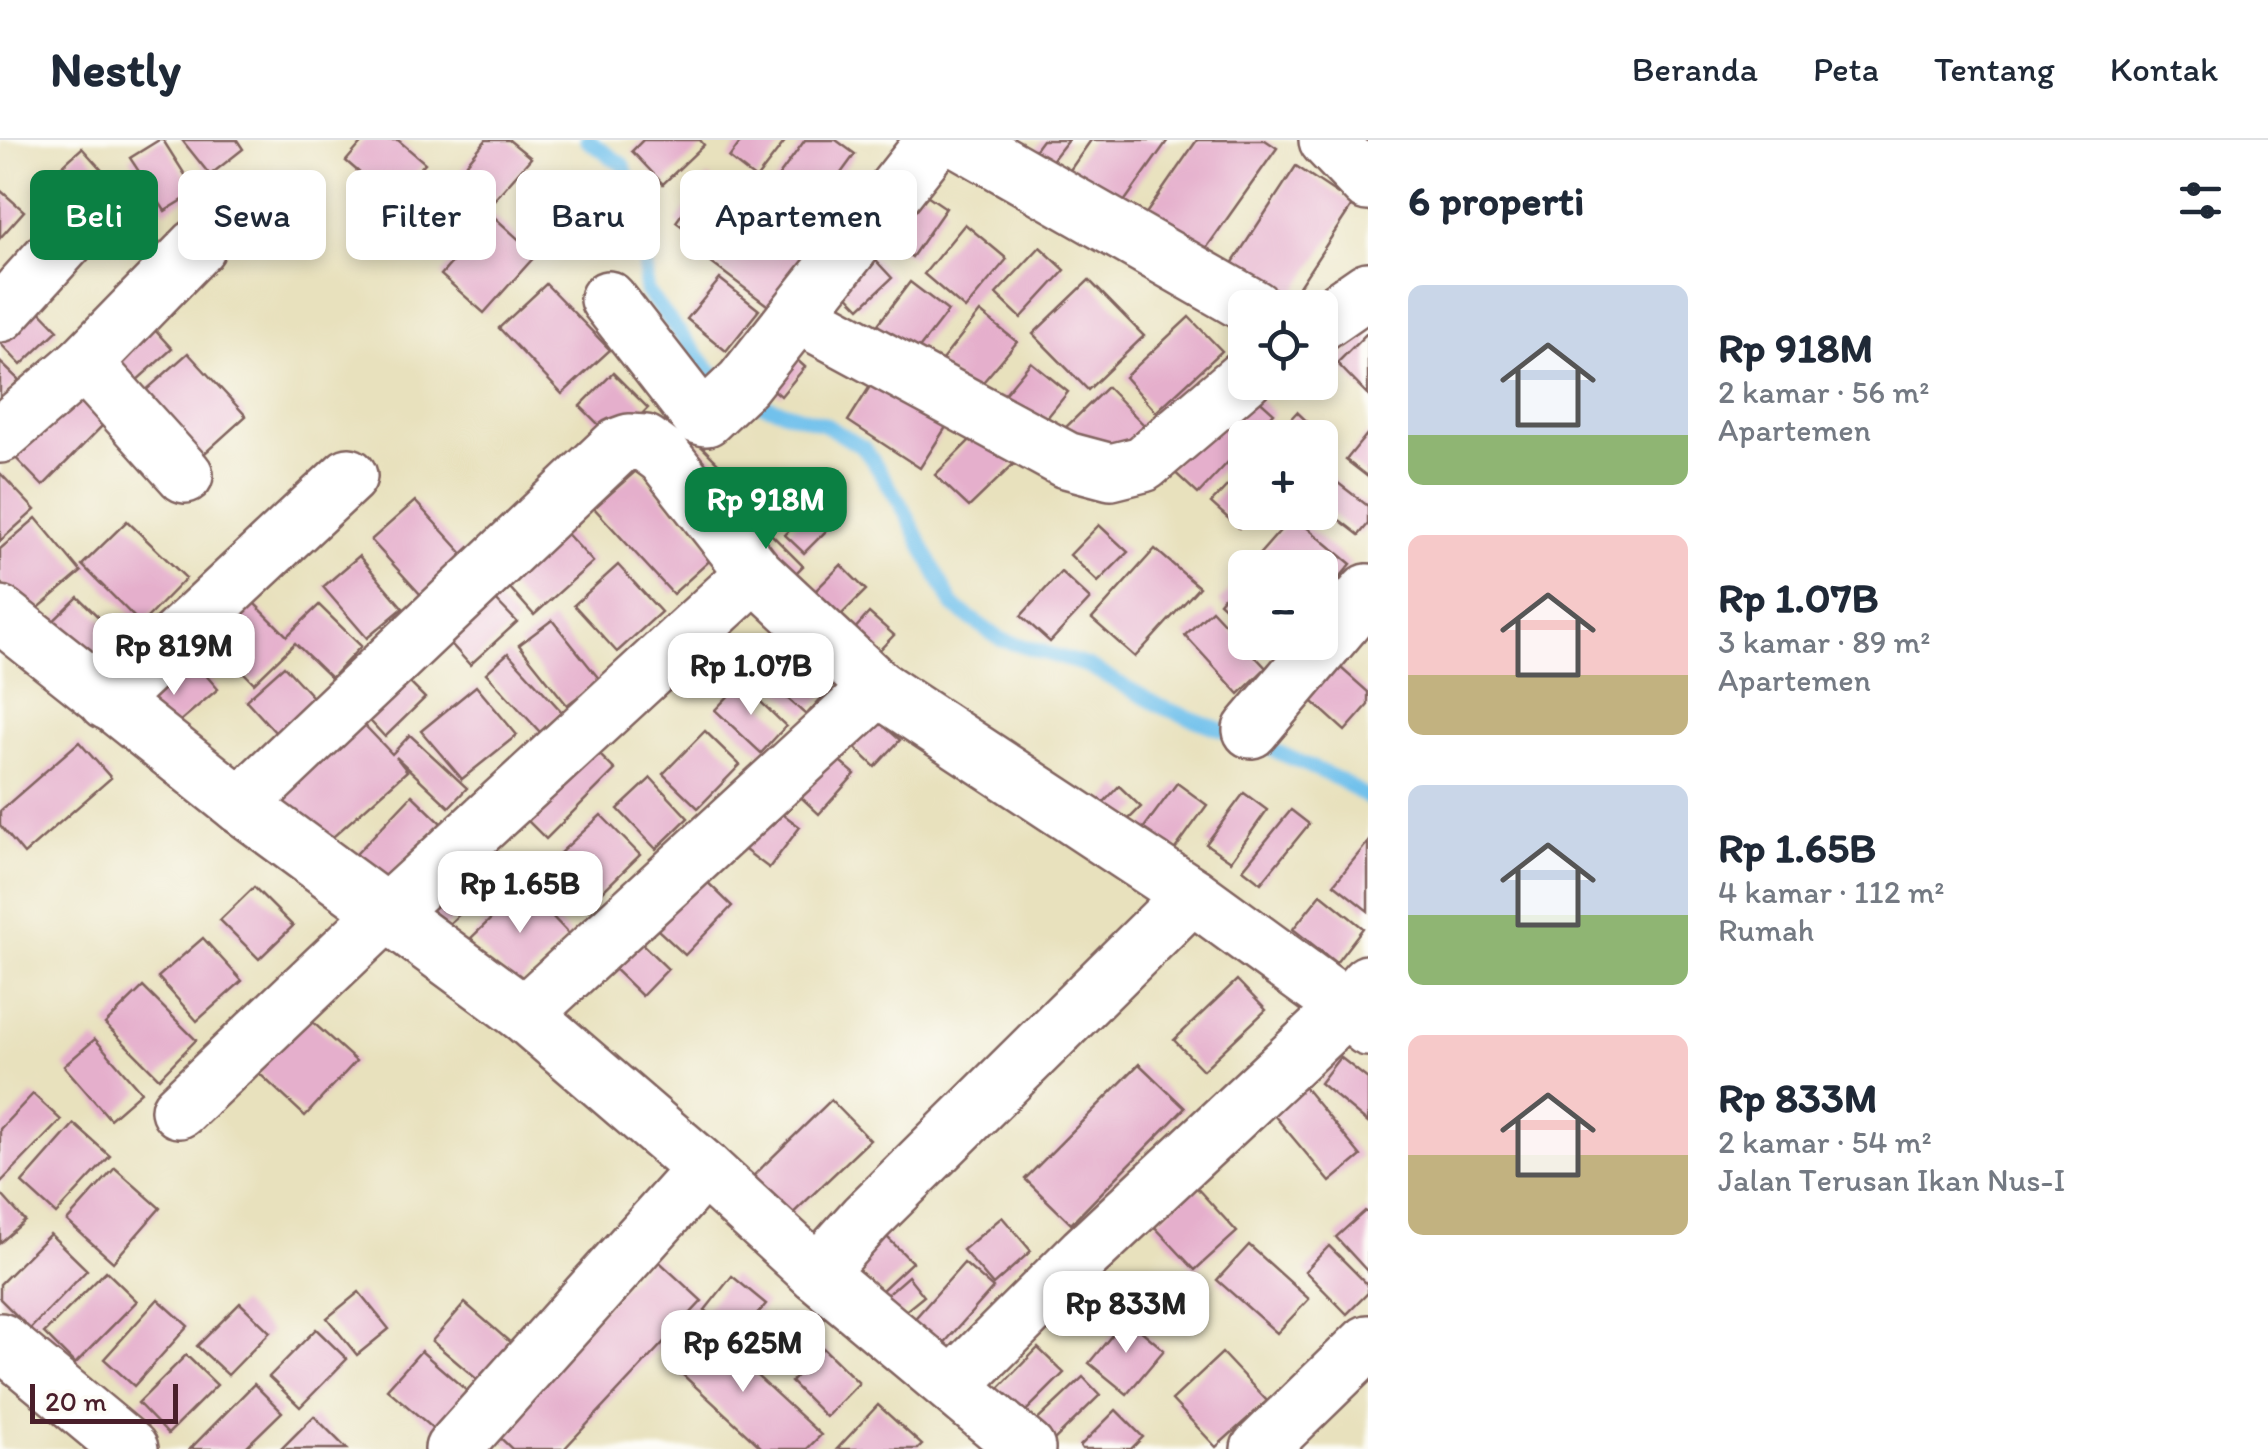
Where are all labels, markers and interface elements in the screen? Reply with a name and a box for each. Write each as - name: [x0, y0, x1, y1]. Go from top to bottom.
- text: Nestly: [50, 40, 181, 98]
- text: Beranda: [1632, 48, 1758, 90]
- text: Peta: [1813, 48, 1879, 90]
- text: Tentang: [1934, 48, 2055, 90]
- text: Kontak: [2110, 48, 2218, 90]
- chip: Beli: [30, 170, 158, 260]
- chip: Sewa: [178, 170, 326, 260]
- chip: Filter: [346, 170, 496, 260]
- chip: Baru: [516, 170, 660, 260]
- chip: Apartemen: [680, 170, 917, 260]
- icon: filters: [2173, 173, 2228, 228]
- text: 6 properti: [1408, 175, 1584, 226]
- map controls: [1228, 290, 1338, 660]
- button: locate: [1228, 290, 1338, 400]
- text: Rp 918M: [1718, 322, 1873, 373]
- icon: home: [1488, 325, 1608, 445]
- text: 2 kamar · 56 m²: [1718, 373, 1929, 411]
- text: Apartemen: [1718, 411, 1871, 449]
- button: +: [1228, 420, 1338, 530]
- pin: Rp 918M: [674, 467, 858, 552]
- text: Rp 918M: [707, 480, 825, 518]
- button: −: [1228, 550, 1338, 660]
- text: Rp 1.07B: [1718, 572, 1879, 623]
- icon: home: [1488, 575, 1608, 695]
- pin: Rp 819M: [82, 613, 266, 698]
- text: 3 kamar · 89 m²: [1718, 623, 1931, 661]
- text: Rp 819M: [115, 626, 233, 664]
- pin: Rp 1.07B: [648, 633, 854, 718]
- text: Rp 1.07B: [690, 646, 812, 684]
- text: Apartemen: [1718, 661, 1871, 699]
- text: Rp 1.65B: [1718, 822, 1876, 873]
- icon: home: [1488, 825, 1608, 945]
- pin: Rp 1.65B: [417, 851, 623, 936]
- text: Rp 1.65B: [460, 864, 580, 902]
- text: 4 kamar · 112 m²: [1718, 873, 1945, 911]
- text: Rumah: [1718, 911, 1814, 949]
- text: Rp 833M: [1718, 1072, 1878, 1123]
- icon: home: [1488, 1075, 1608, 1195]
- text: 2 kamar · 54 m²: [1718, 1123, 1932, 1161]
- text: Jalan Terusan Ikan Nus-I: [1718, 1161, 2065, 1199]
- pin: Rp 833M: [1034, 1271, 1218, 1356]
- text: Rp 833M: [1065, 1284, 1187, 1322]
- pin: Rp 625M: [651, 1310, 835, 1395]
- text: Rp 625M: [683, 1323, 803, 1361]
- scale bar: [30, 1379, 178, 1424]
- text: 20 m: [45, 1384, 107, 1418]

